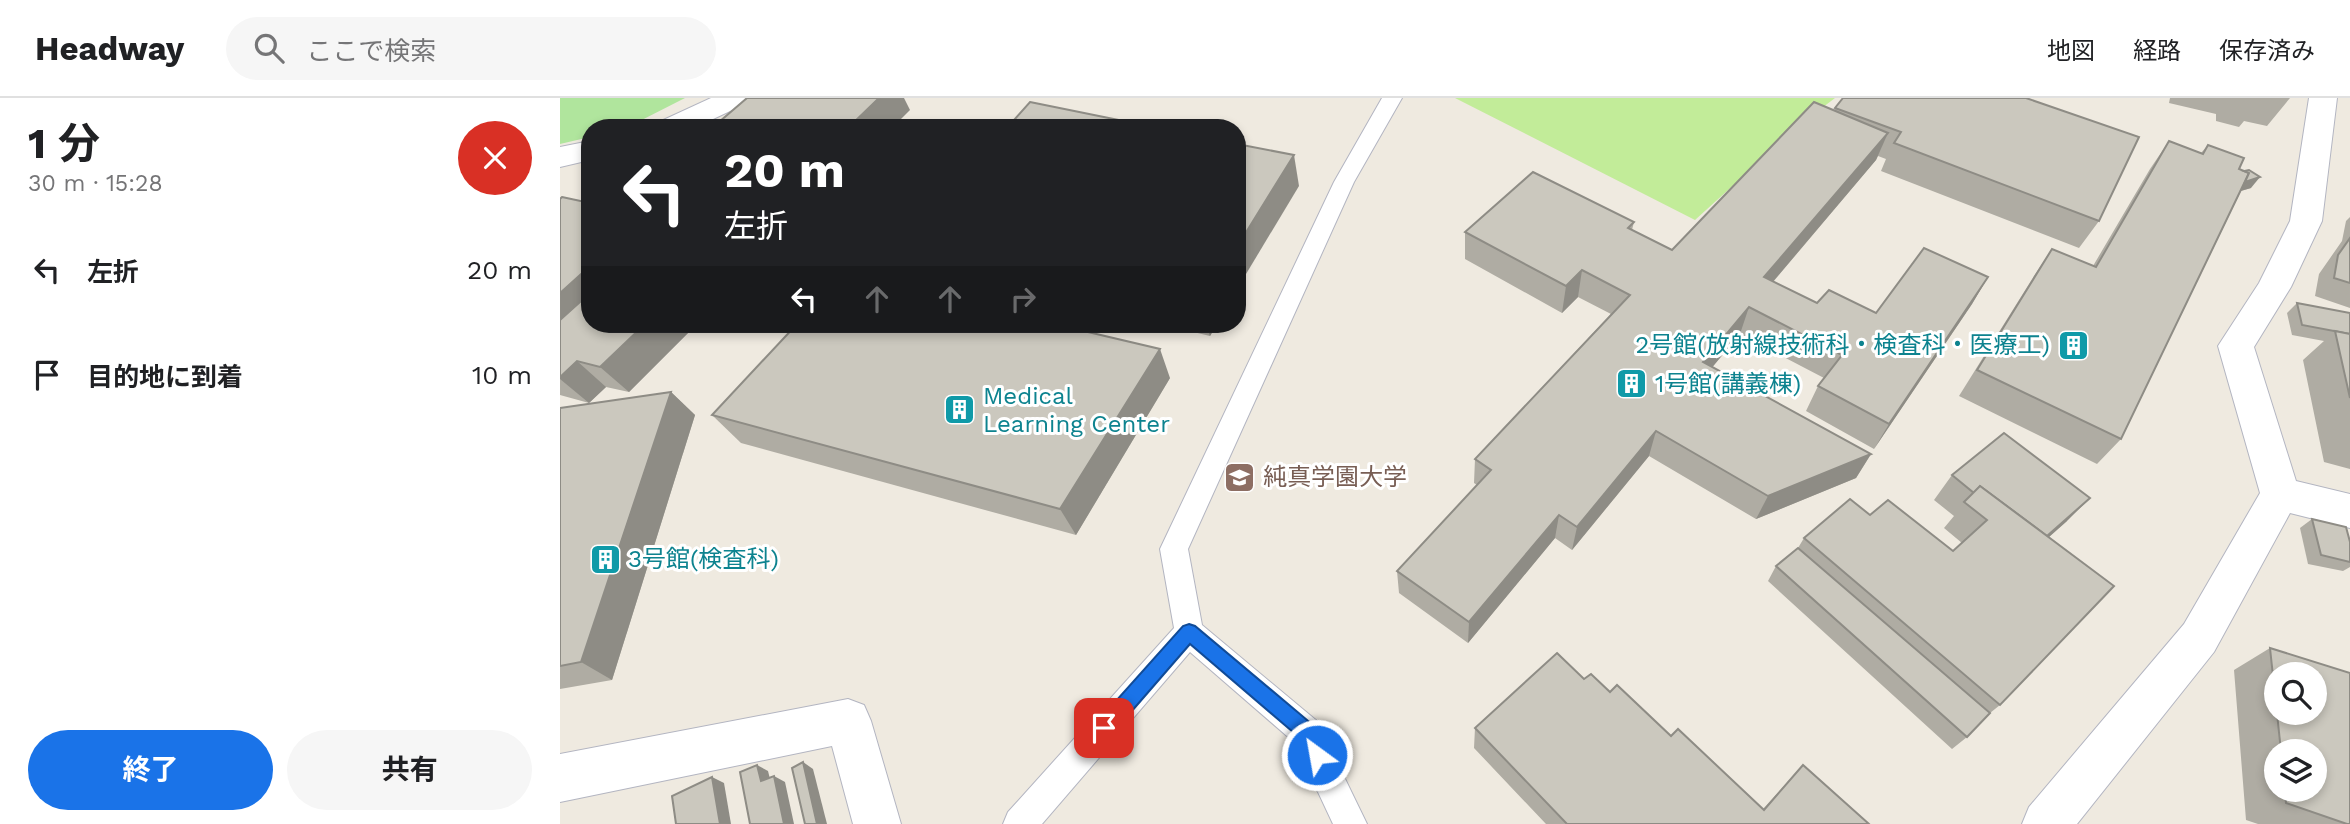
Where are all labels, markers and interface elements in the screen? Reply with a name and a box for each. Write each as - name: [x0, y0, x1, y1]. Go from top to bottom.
- search box: [226, 17, 716, 80]
- text: Headway: [35, 29, 184, 68]
- icon: search: [250, 29, 288, 67]
- text: ここで検索: [306, 36, 436, 66]
- text: 地図: [2047, 37, 2095, 65]
- text: 経路: [2133, 37, 2181, 65]
- text: 保存済み: [2219, 37, 2315, 65]
- text: 1 分: [28, 119, 100, 168]
- button: close: [458, 121, 532, 195]
- text: 20 m: [724, 141, 845, 199]
- icon: left: [609, 147, 700, 238]
- text: 30 m · 15:28: [28, 170, 163, 197]
- text: 左折: [724, 207, 788, 245]
- icon: left: [28, 251, 66, 289]
- text: 20 m: [467, 255, 532, 285]
- text: 左折: [87, 257, 139, 287]
- icon: left: [785, 280, 823, 318]
- icon: ahead: [858, 280, 896, 318]
- icon: ahead: [931, 280, 969, 318]
- icon: right: [1004, 280, 1042, 318]
- building icon: 2号館(放射線技術科・検査科・医療工): [2056, 328, 2090, 362]
- place label: 2号館(放射線技術科・検査科・医療工): [1635, 331, 2050, 359]
- icon: arrive: [28, 356, 66, 394]
- text: 10 m: [472, 360, 532, 390]
- text: 目的地に到着: [87, 362, 243, 392]
- building icon: 1号館(講義棟): [1615, 367, 1649, 401]
- place label: 1号館(講義棟): [1655, 370, 1801, 398]
- place label: Medical Learning Center: [983, 382, 1170, 438]
- building icon: Medical Learning Center: [943, 393, 977, 427]
- school or university icon: 純真学園大学: [1223, 460, 1257, 494]
- place label: 純真学園大学: [1263, 463, 1407, 491]
- building icon: 3号館(検査科): [588, 542, 622, 576]
- place label: 3号館(検査科): [628, 545, 779, 573]
- map controls: [2264, 662, 2327, 802]
- button: search: [2264, 662, 2327, 725]
- pin: [1074, 698, 1134, 758]
- icon: arrive: [1085, 709, 1123, 747]
- position arrow: [1280, 718, 1354, 792]
- button: 終了: [28, 730, 273, 810]
- button: 共有: [287, 730, 532, 810]
- button: layers: [2264, 739, 2327, 802]

